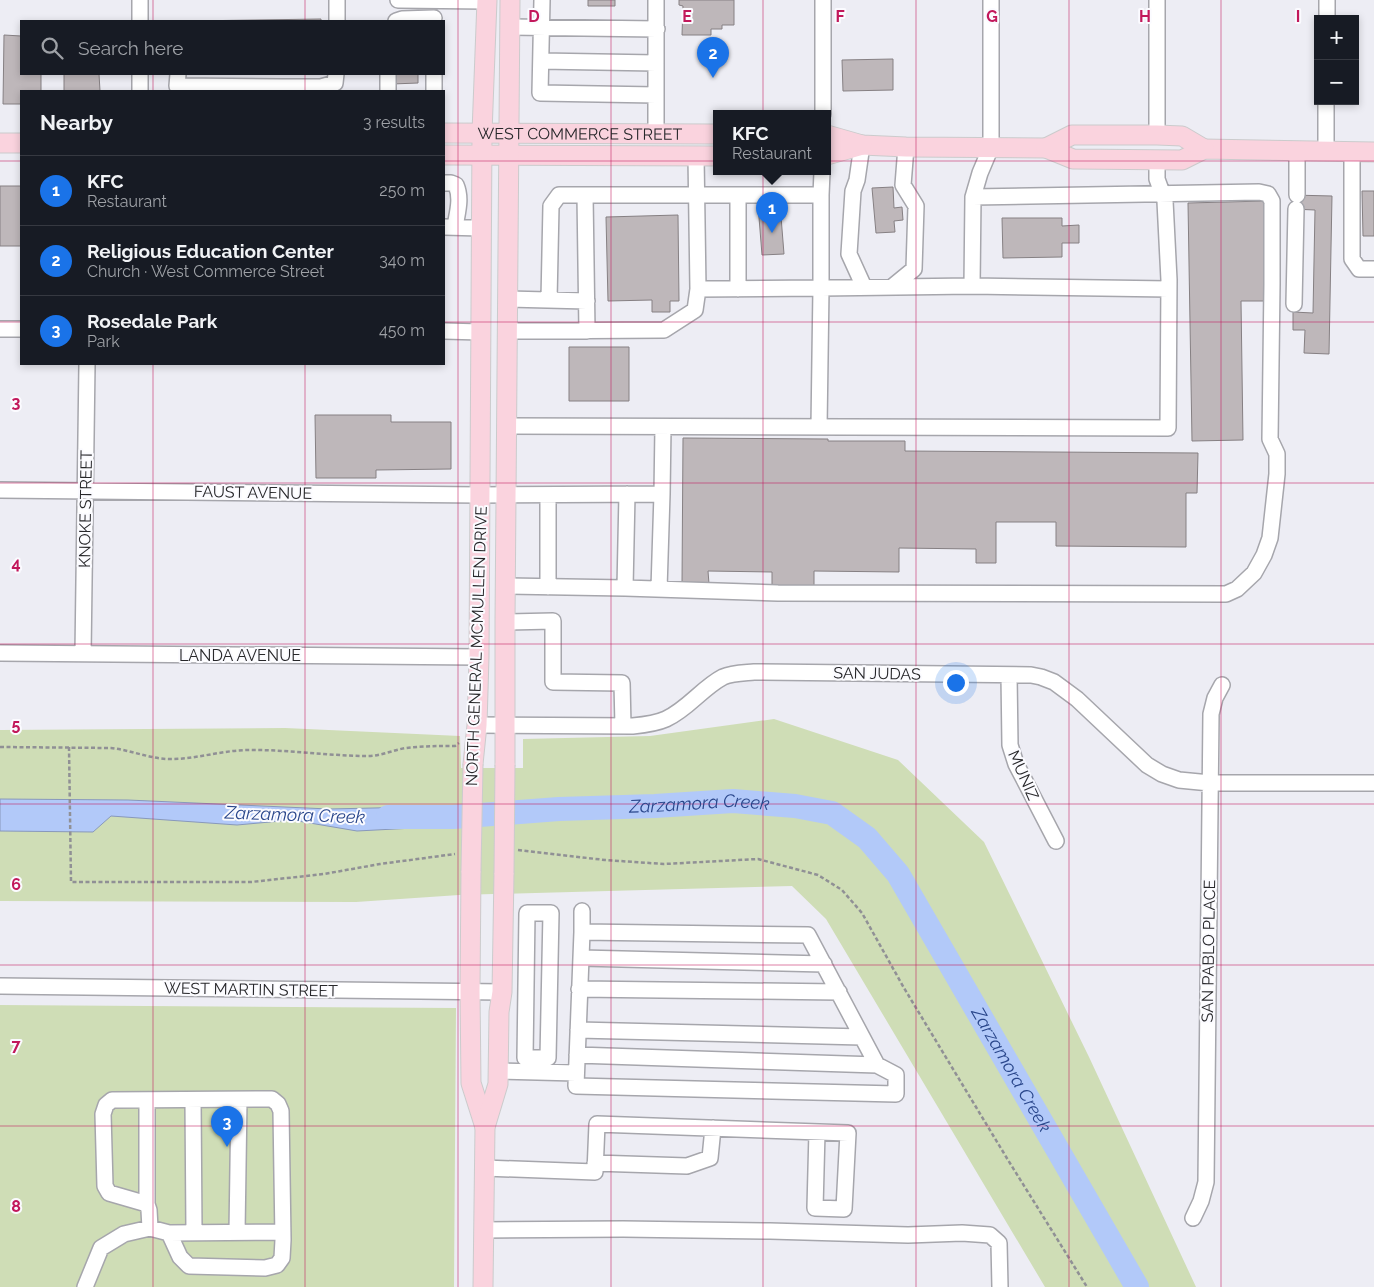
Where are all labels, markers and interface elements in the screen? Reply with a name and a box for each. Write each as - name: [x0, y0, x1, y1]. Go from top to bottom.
- text: D: [528, 7, 540, 26]
- text: E: [682, 7, 692, 26]
- text: F: [835, 7, 845, 26]
- text: G: [986, 7, 998, 26]
- text: H: [1139, 7, 1151, 26]
- text: I: [1296, 7, 1300, 26]
- map controls: [1314, 15, 1359, 105]
- button: +: [1314, 15, 1359, 60]
- search box: [20, 20, 445, 75]
- icon: search: [38, 34, 66, 62]
- text: Search here: [78, 37, 184, 59]
- pin: 2: [697, 37, 729, 78]
- button: −: [1314, 60, 1359, 105]
- text: Nearby: [40, 110, 113, 135]
- popup: [713, 110, 831, 175]
- text: 3 results: [363, 113, 425, 132]
- text: KFC: [732, 122, 769, 144]
- street label: WEST COMMERCE STREET: [478, 124, 683, 144]
- text: Restaurant: [732, 144, 812, 163]
- text: KFC: [87, 170, 123, 192]
- text: 1: [52, 181, 60, 200]
- text: 250 m: [379, 181, 425, 200]
- text: Restaurant: [87, 192, 167, 211]
- pin: 1: [756, 192, 788, 233]
- text: Religious Education Center: [87, 240, 334, 262]
- text: 2: [51, 251, 61, 270]
- text: 340 m: [379, 251, 425, 270]
- text: Church · West Commerce Street: [87, 262, 324, 281]
- text: Rosedale Park: [87, 310, 217, 332]
- text: 3: [52, 321, 60, 340]
- text: 450 m: [379, 321, 425, 340]
- text: Park: [87, 332, 120, 351]
- text: 3: [12, 393, 21, 412]
- street label: KNOKE STREET: [75, 450, 96, 568]
- street label: FAUST AVENUE: [194, 482, 312, 503]
- street label: NORTH GENERAL MCMULLEN DRIVE: [462, 505, 491, 786]
- text: 4: [11, 554, 21, 573]
- street label: LANDA AVENUE: [179, 646, 301, 665]
- street label: SAN JUDAS: [833, 663, 921, 684]
- your location: [943, 670, 969, 696]
- text: 5: [12, 715, 21, 734]
- street label: MUNIZ: [1004, 747, 1043, 803]
- water label: Zarzamora Creek: [628, 790, 771, 817]
- water label: Zarzamora Creek: [224, 802, 366, 827]
- text: 6: [11, 875, 21, 894]
- street label: SAN PABLO PLACE: [1198, 879, 1219, 1023]
- street label: WEST MARTIN STREET: [164, 978, 338, 1001]
- water label: Zarzamora Creek: [967, 1003, 1056, 1136]
- text: 7: [12, 1036, 21, 1055]
- pin: 3: [211, 1106, 243, 1147]
- text: 8: [11, 1197, 21, 1216]

